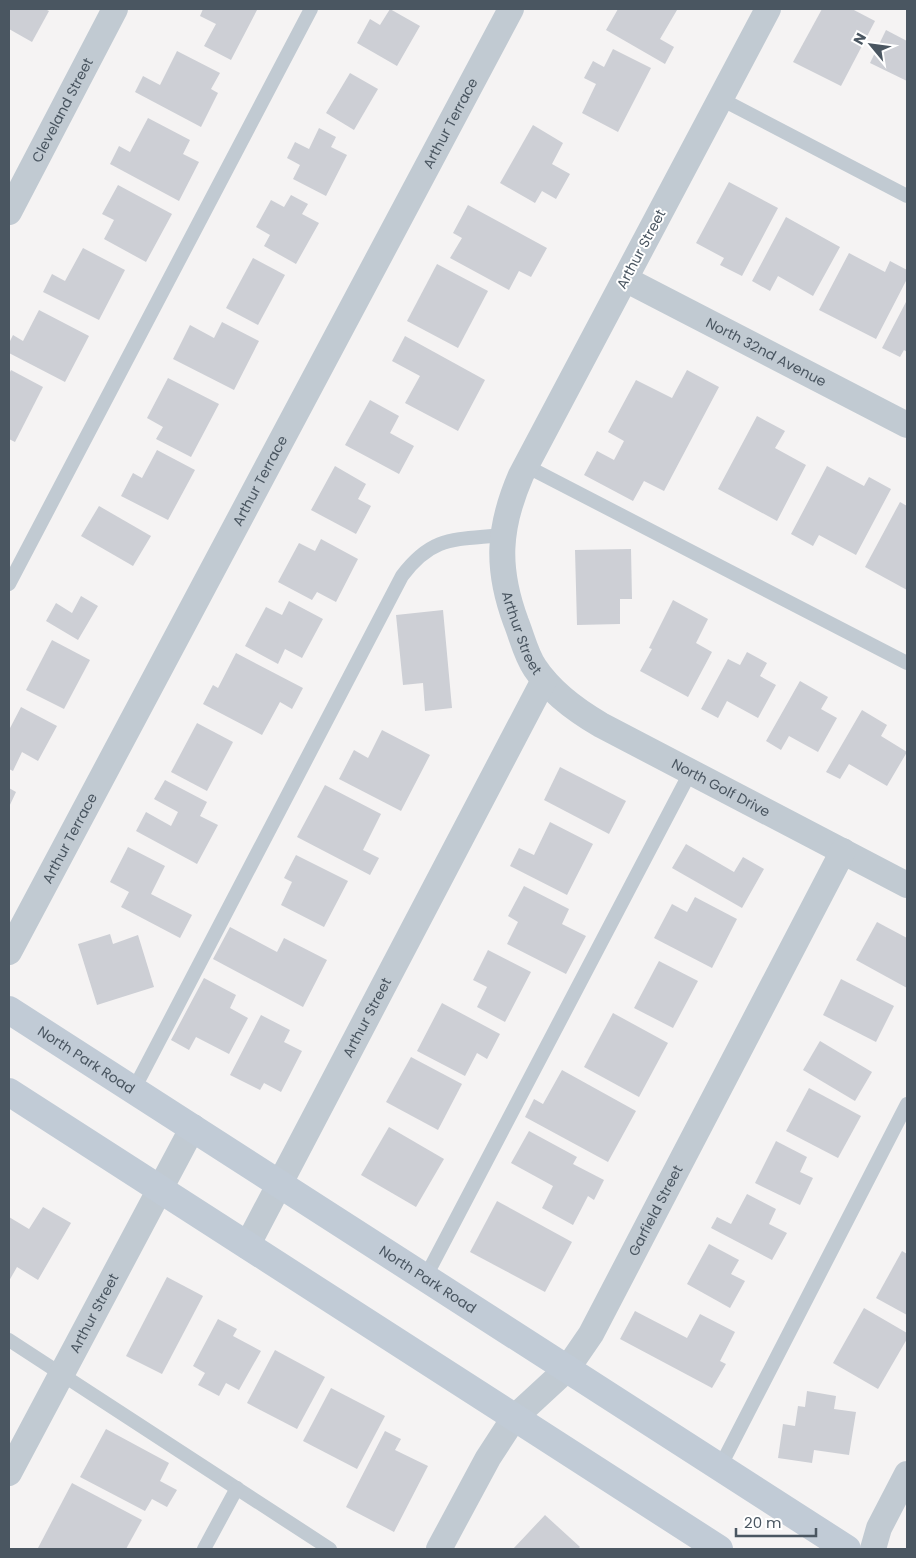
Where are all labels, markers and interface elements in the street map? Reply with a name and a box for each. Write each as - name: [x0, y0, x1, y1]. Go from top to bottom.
- north arrow: [846, 20, 896, 70]
- text: N: [848, 29, 871, 48]
- street label: Cleveland Street: [27, 54, 98, 166]
- street label: Arthur Terrace: [418, 74, 483, 172]
- street label: Arthur Street: [612, 206, 670, 292]
- street label: North 32nd Avenue: [703, 313, 830, 392]
- street label: Arthur Terrace: [228, 431, 292, 530]
- street label: Arthur Street: [497, 589, 547, 679]
- street label: North Golf Drive: [668, 754, 774, 822]
- street label: Arthur Terrace: [37, 789, 102, 887]
- street label: Arthur Street: [338, 974, 396, 1061]
- street label: North Park Road: [34, 1021, 139, 1098]
- street label: Garfield Street: [623, 1161, 687, 1259]
- street label: North Park Road: [375, 1241, 480, 1318]
- street label: Arthur Street: [65, 1270, 123, 1357]
- scale bar: [736, 1506, 816, 1538]
- text: 20 m: [744, 1512, 782, 1533]

